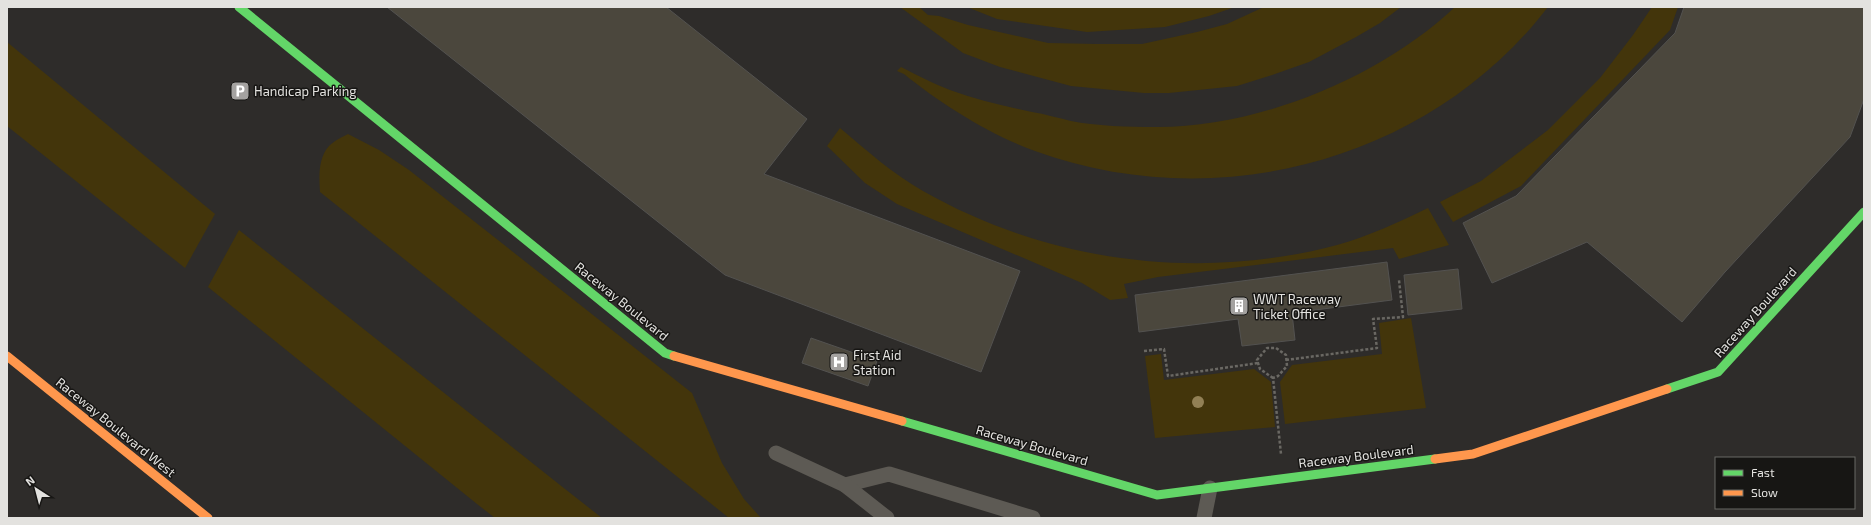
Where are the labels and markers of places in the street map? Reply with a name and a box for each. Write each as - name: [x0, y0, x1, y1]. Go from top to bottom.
- parking icon: Handicap Parking: [229, 80, 251, 102]
- place label: Handicap Parking: [254, 83, 357, 99]
- place label: WWT Raceway Ticket Office: [1253, 291, 1341, 322]
- building icon: WWT Raceway Ticket Office: [1228, 295, 1250, 317]
- place label: First Aid Station: [853, 347, 901, 378]
- hospital icon: First Aid Station: [828, 351, 850, 373]

